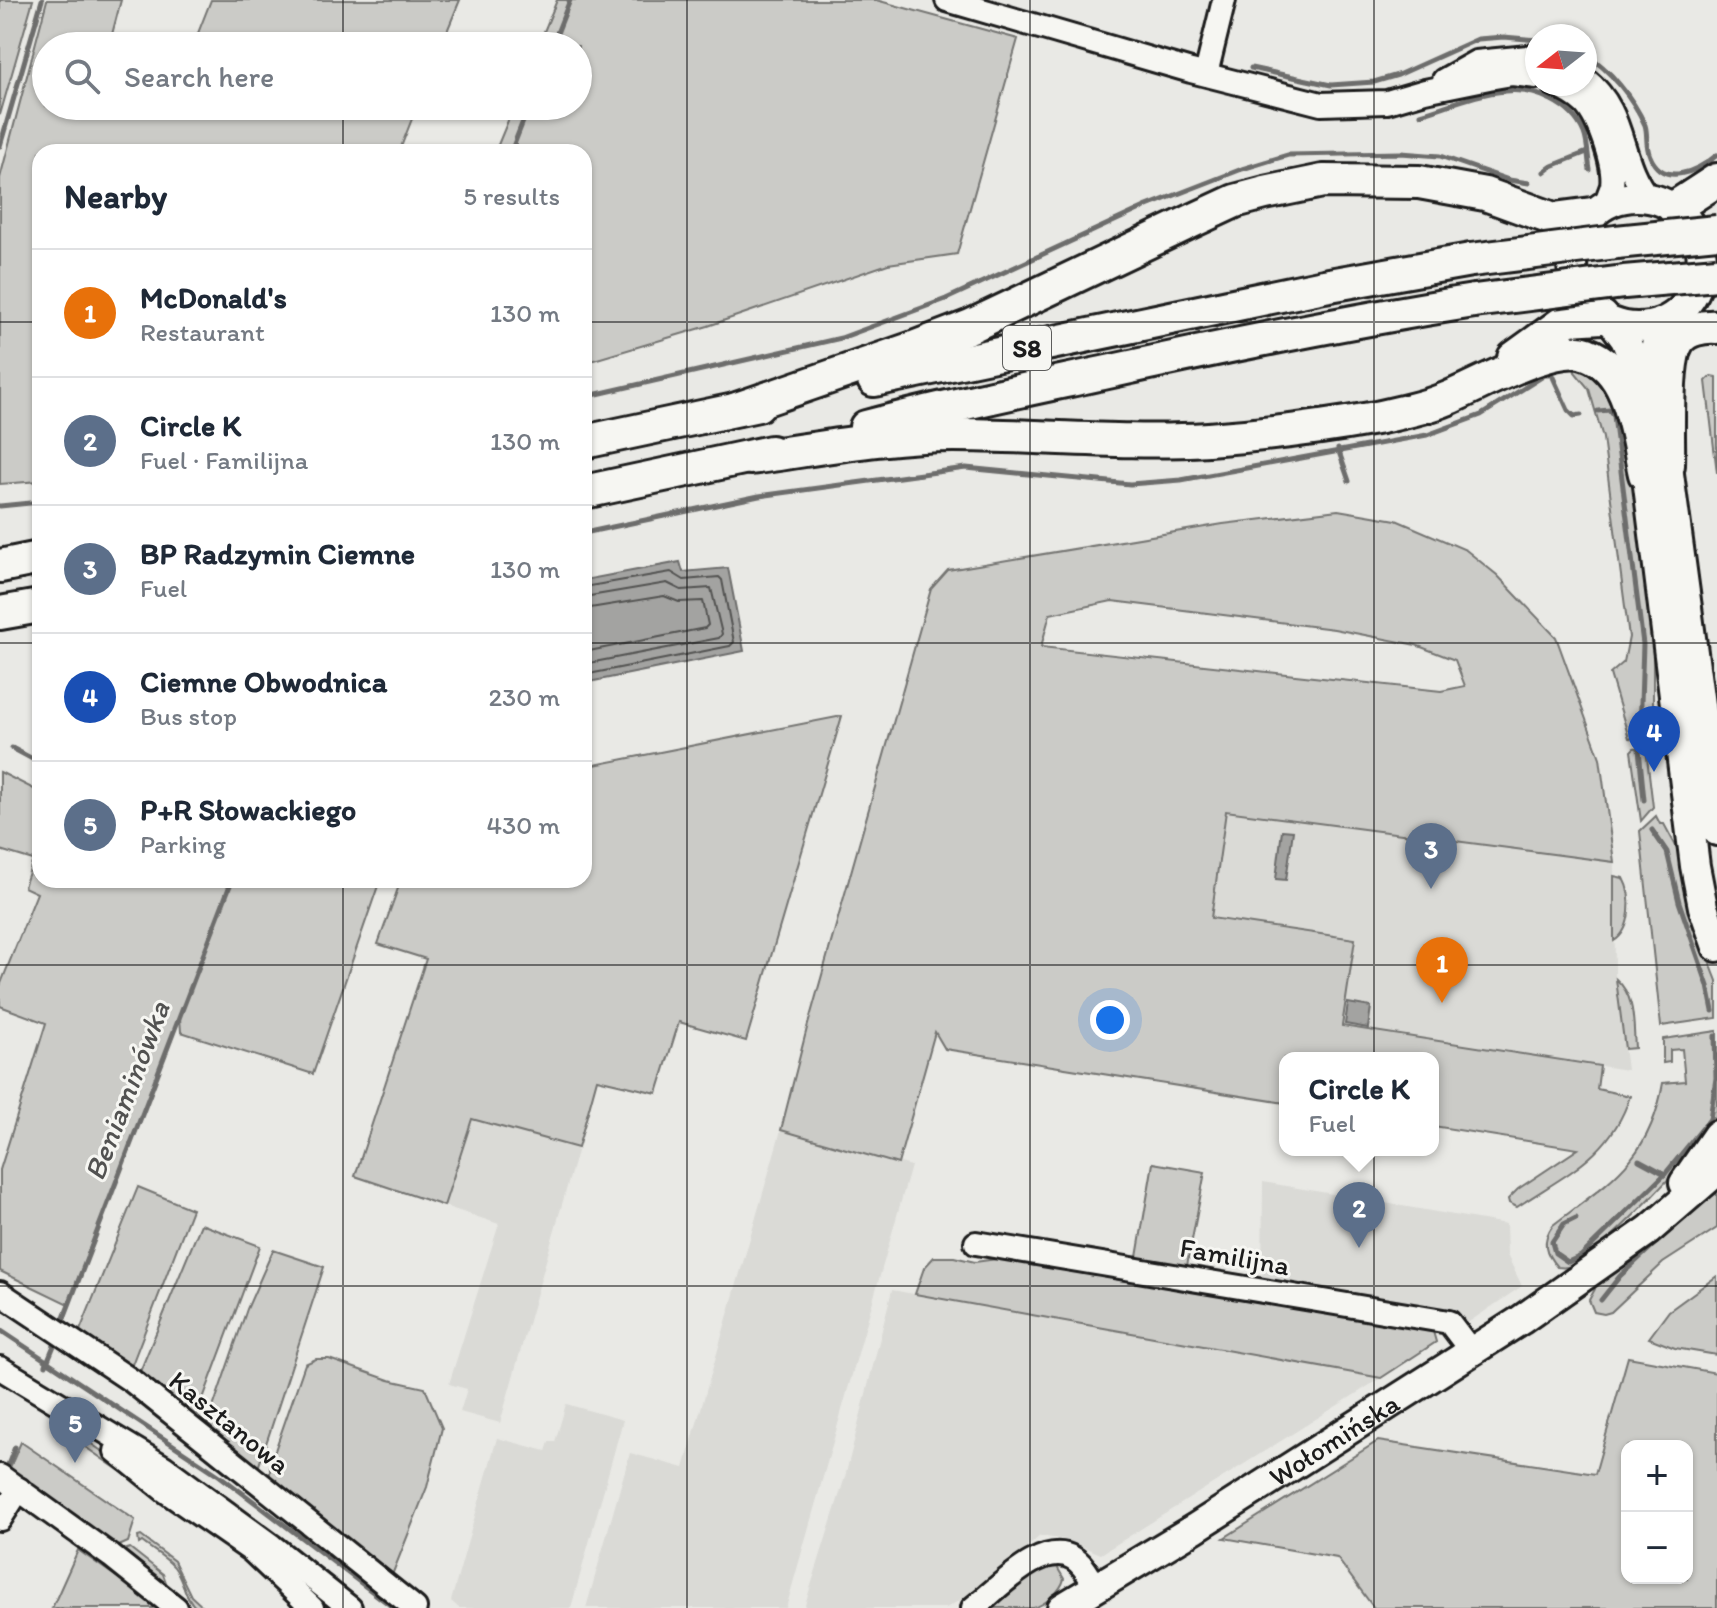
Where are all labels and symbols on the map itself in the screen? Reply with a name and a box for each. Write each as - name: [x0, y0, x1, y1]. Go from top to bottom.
- north arrow: [1525, 24, 1597, 96]
- road number: S8: [1003, 326, 1051, 370]
- pin: 4: [1628, 706, 1680, 772]
- pin: 3: [1405, 823, 1457, 889]
- pin: 1: [1416, 937, 1468, 1003]
- water label: Beniaminówka: [75, 995, 178, 1185]
- your location: [1090, 1000, 1130, 1040]
- pin: 2: [1333, 1182, 1385, 1248]
- street label: Familijna: [1177, 1230, 1293, 1282]
- street label: Kasztanowa: [163, 1363, 298, 1481]
- street label: Wołomińska: [1263, 1385, 1406, 1493]
- pin: 5: [49, 1397, 101, 1463]

